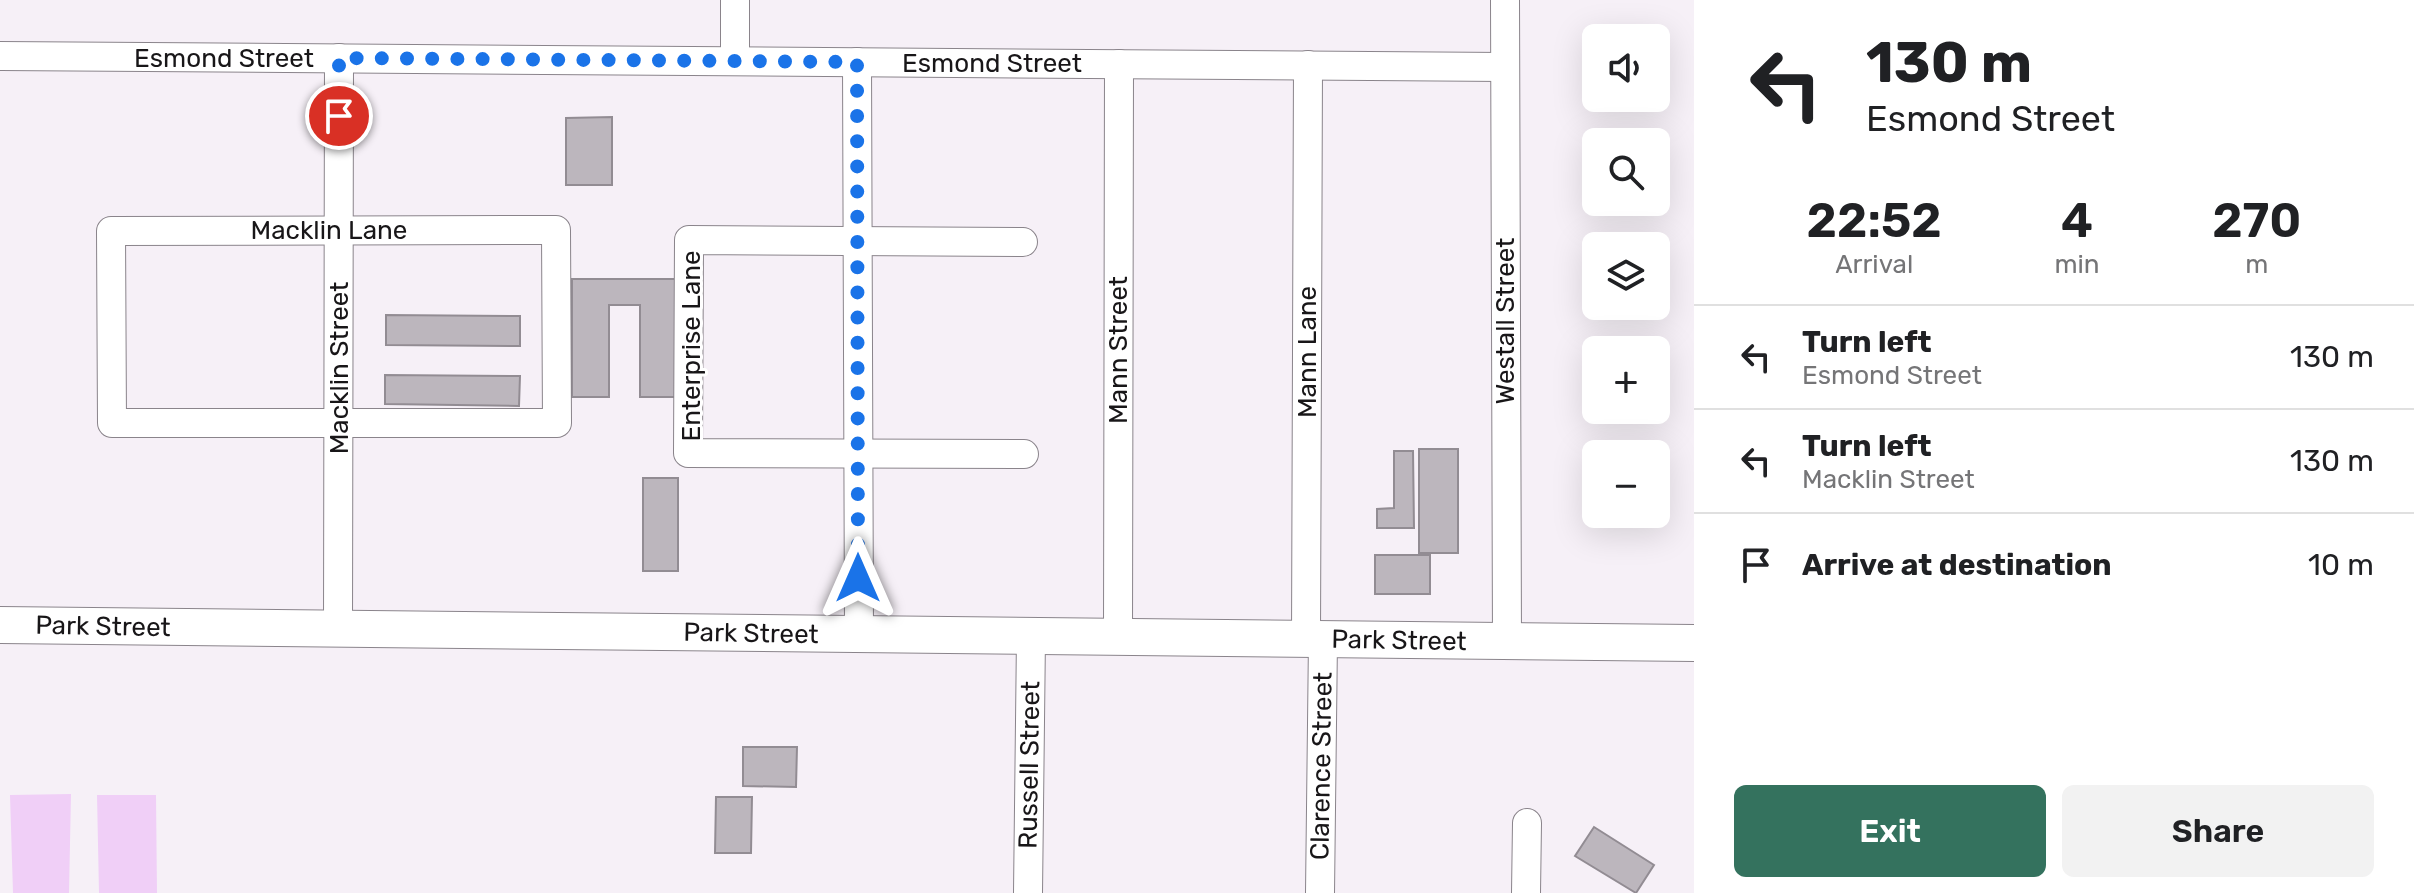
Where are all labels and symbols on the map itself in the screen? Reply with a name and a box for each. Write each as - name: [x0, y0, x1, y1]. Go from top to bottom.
- street label: Esmond Street: [134, 43, 314, 74]
- street label: Esmond Street: [902, 48, 1082, 79]
- pin: [305, 82, 373, 150]
- street label: Macklin Lane: [251, 215, 407, 246]
- street label: Westall Street: [1490, 238, 1521, 404]
- street label: Enterprise Lane: [676, 250, 707, 442]
- street label: Mann Street: [1103, 276, 1134, 424]
- street label: Macklin Street: [324, 282, 355, 454]
- street label: Mann Lane: [1292, 286, 1323, 418]
- position arrow: [816, 536, 900, 620]
- street label: Park Street: [35, 610, 171, 643]
- street label: Park Street: [683, 617, 819, 650]
- street label: Park Street: [1331, 624, 1467, 657]
- street label: Clarence Street: [1304, 672, 1339, 860]
- street label: Russell Street: [1013, 681, 1046, 849]

